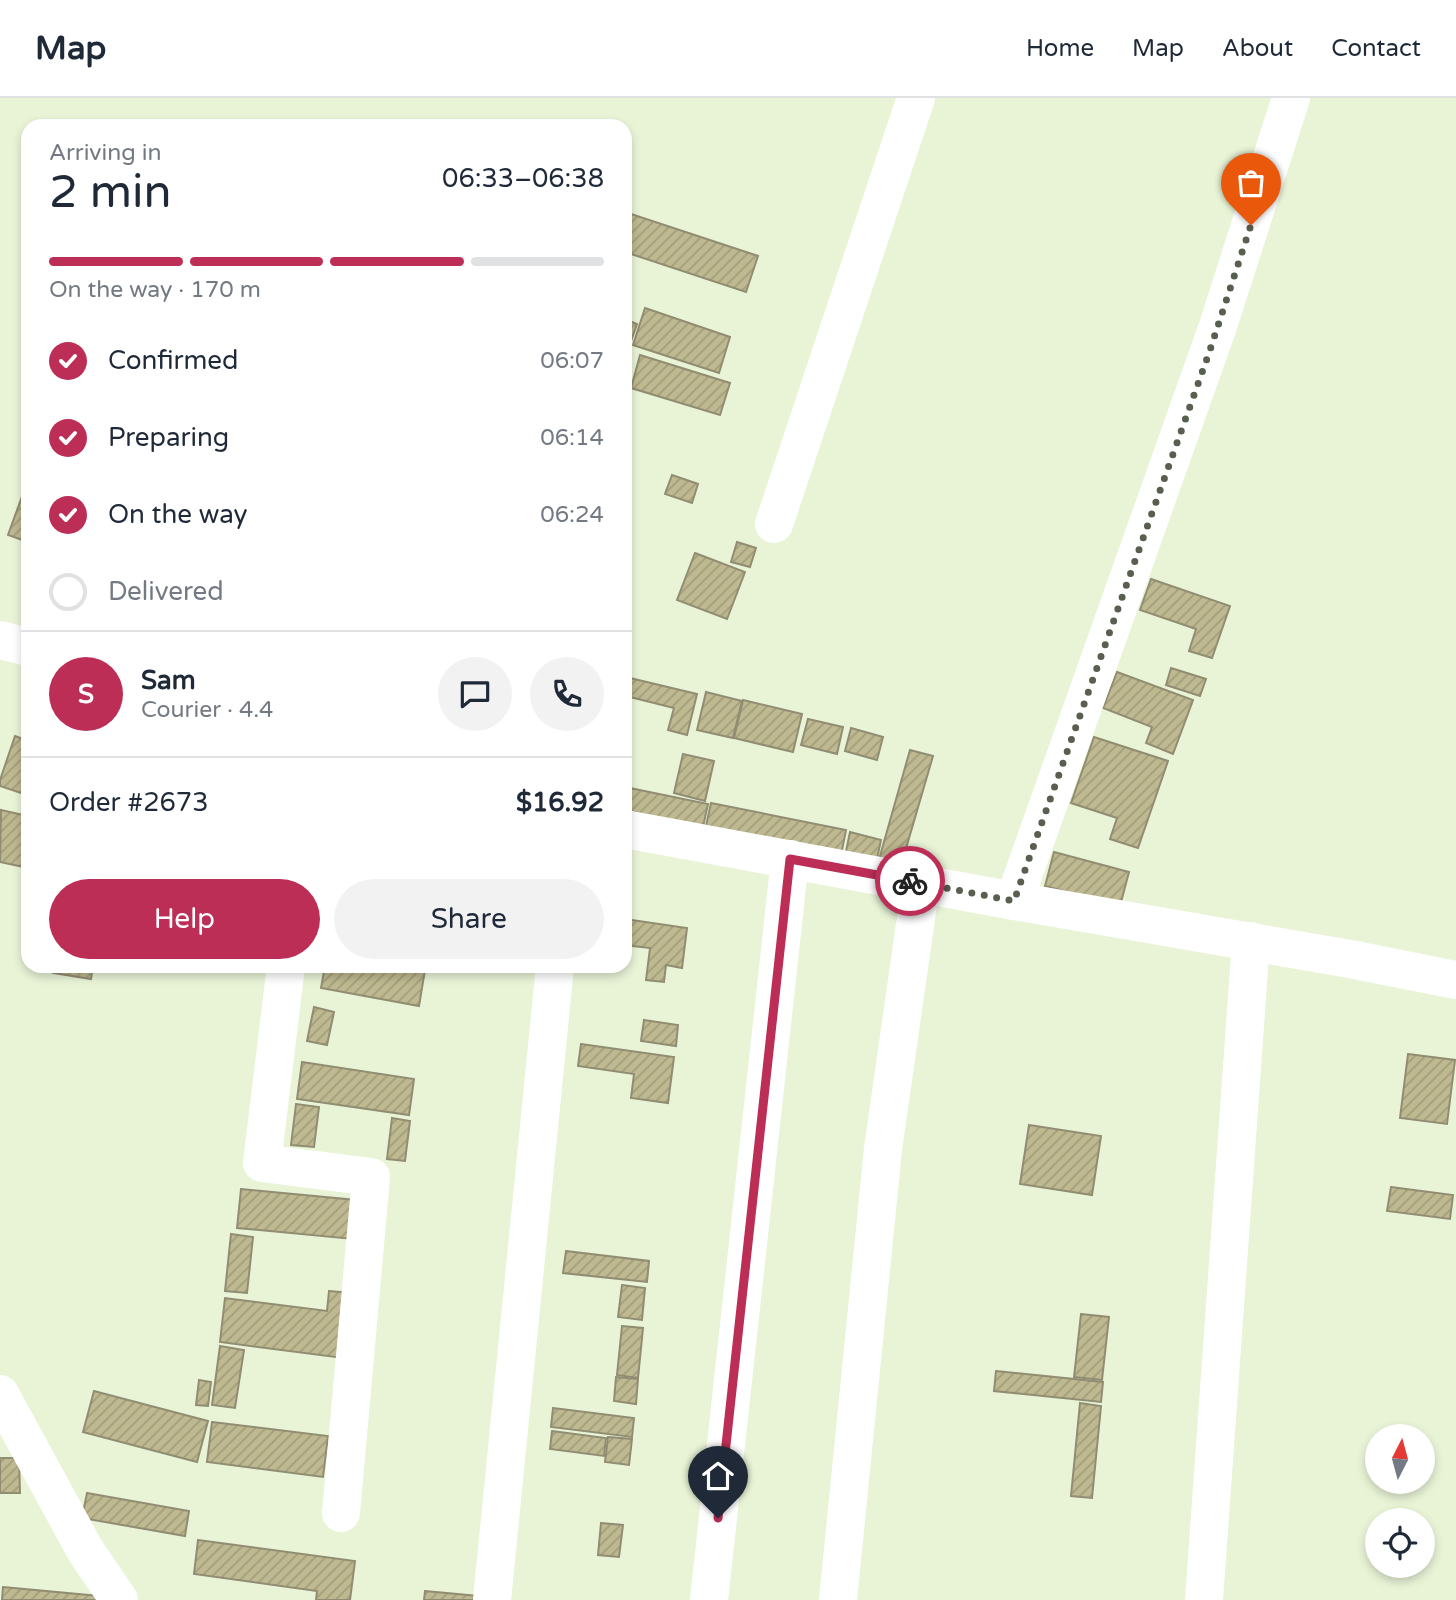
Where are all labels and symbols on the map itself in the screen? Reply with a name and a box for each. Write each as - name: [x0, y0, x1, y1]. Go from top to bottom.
- pin: [1221, 153, 1281, 225]
- courier: [875, 846, 945, 916]
- north arrow: [1365, 1424, 1435, 1494]
- pin: [688, 1446, 748, 1518]

